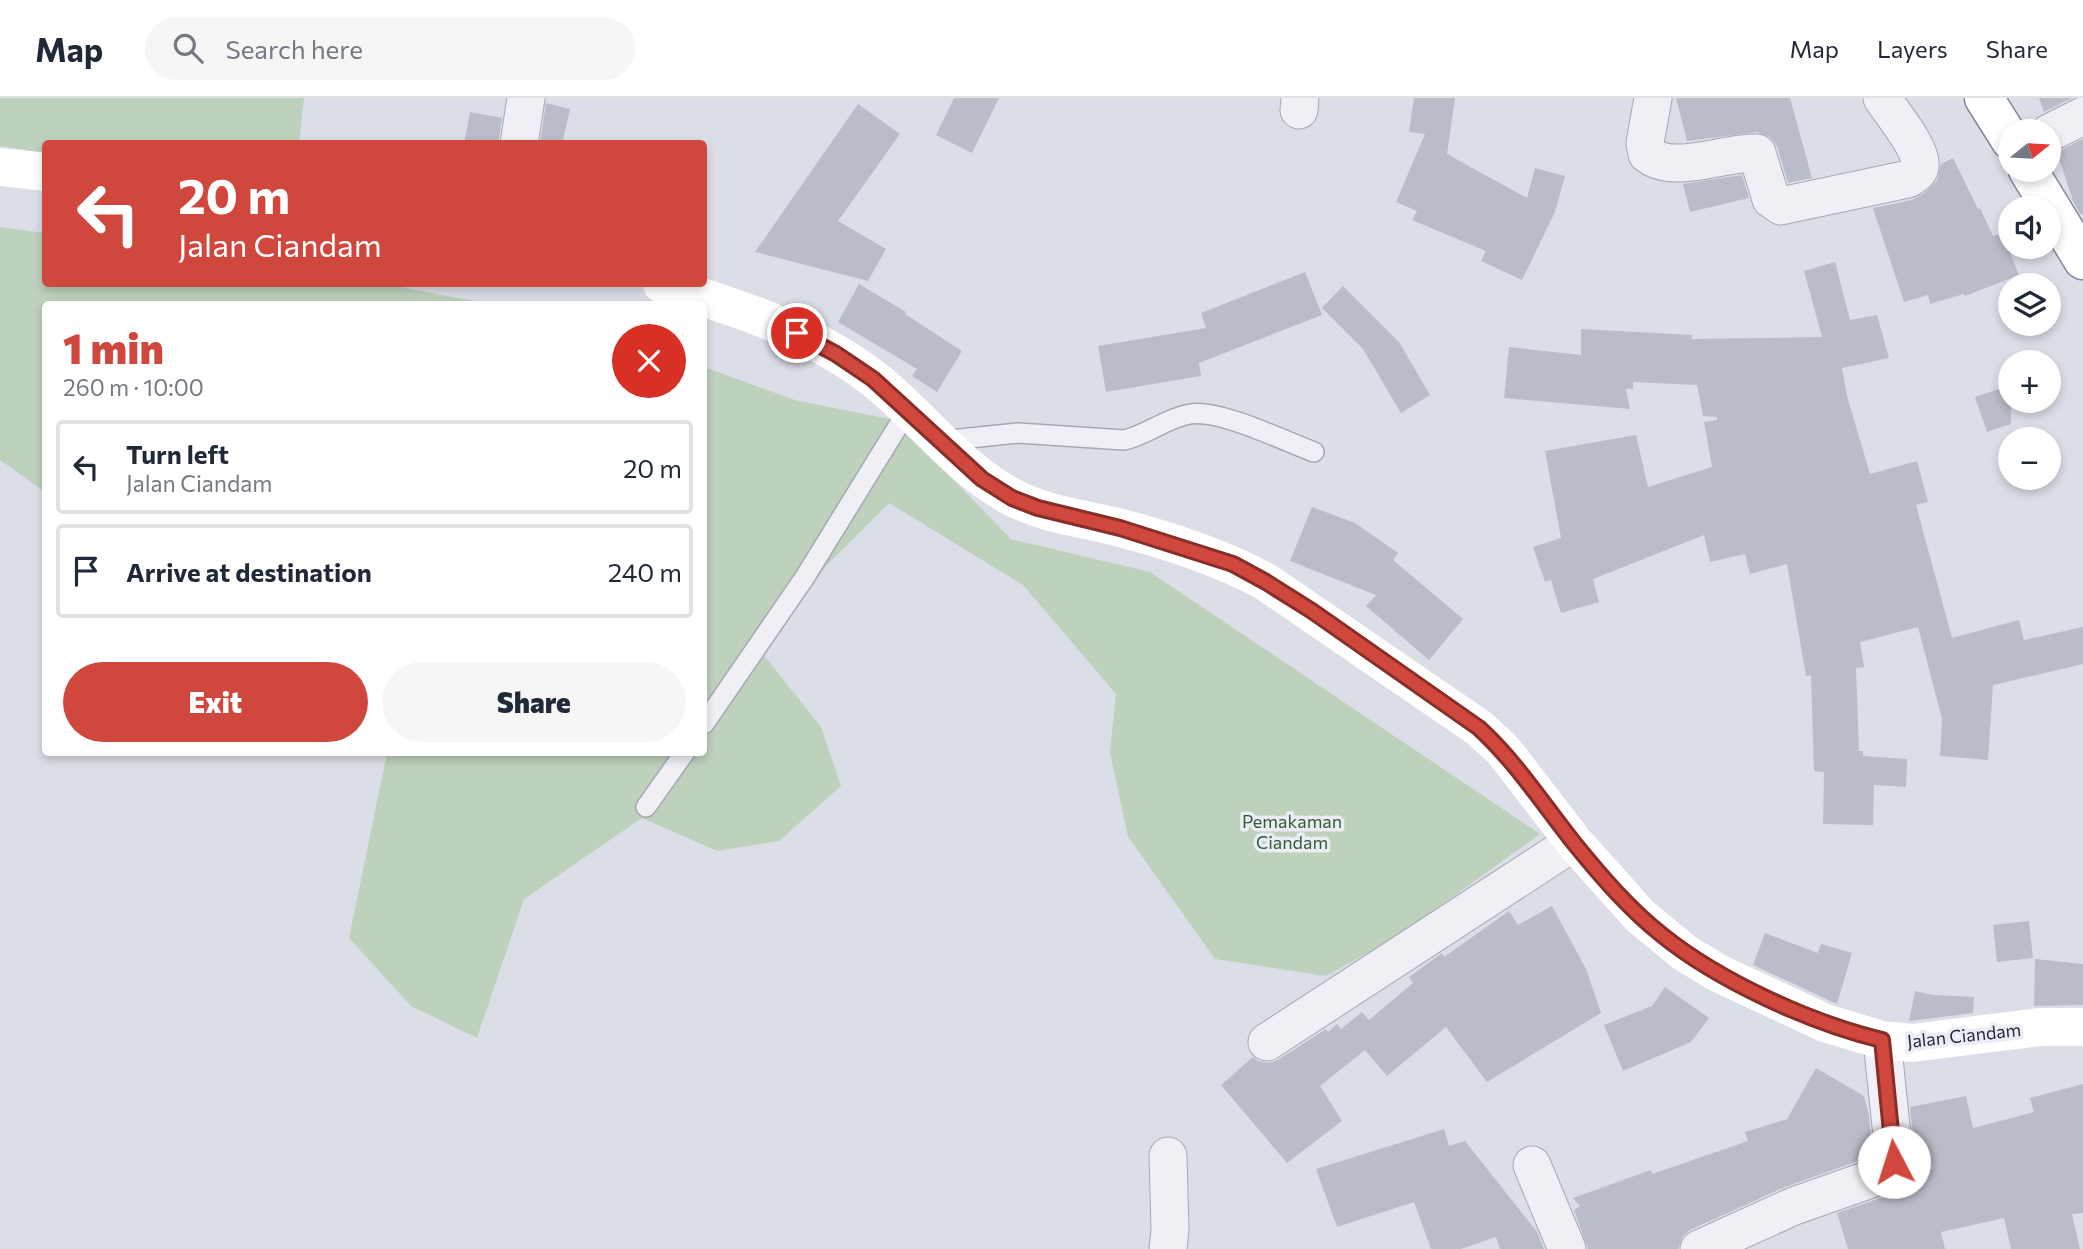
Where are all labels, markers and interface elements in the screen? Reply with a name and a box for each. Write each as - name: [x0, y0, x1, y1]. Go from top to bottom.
- search box: [145, 17, 635, 80]
- text: Map: [35, 28, 103, 69]
- icon: search: [169, 29, 207, 67]
- text: Search here: [225, 33, 363, 64]
- text: Map: [1790, 34, 1839, 63]
- text: Layers: [1877, 34, 1948, 63]
- text: Share: [1986, 34, 2048, 63]
- north arrow: [1998, 119, 2062, 182]
- map controls: [1998, 119, 2061, 490]
- text: 20 m: [178, 164, 290, 224]
- icon: left: [63, 168, 154, 259]
- button: sound: [1998, 196, 2061, 259]
- text: Jalan Ciandam: [178, 224, 382, 264]
- button: layers: [1998, 273, 2061, 336]
- pin: [767, 303, 827, 363]
- icon: arrive: [778, 314, 816, 352]
- text: 1 min: [63, 321, 164, 373]
- button: close: [612, 324, 686, 398]
- button: +: [1998, 350, 2061, 413]
- text: 260 m · 10:00: [63, 373, 204, 401]
- button: −: [1998, 427, 2061, 490]
- text: Turn left: [126, 438, 229, 469]
- icon: left: [67, 448, 105, 486]
- text: 20 m: [623, 452, 682, 483]
- text: Jalan Ciandam: [126, 469, 272, 497]
- icon: arrive: [67, 552, 105, 590]
- text: Arrive at destination: [126, 556, 372, 587]
- text: 240 m: [608, 556, 682, 587]
- button: Exit: [63, 662, 368, 742]
- button: Share: [382, 662, 686, 742]
- park label: Pemakaman Ciandam: [1242, 810, 1342, 853]
- street label: Jalan Ciandam: [1906, 1018, 2022, 1052]
- position arrow: [1857, 1125, 1931, 1199]

